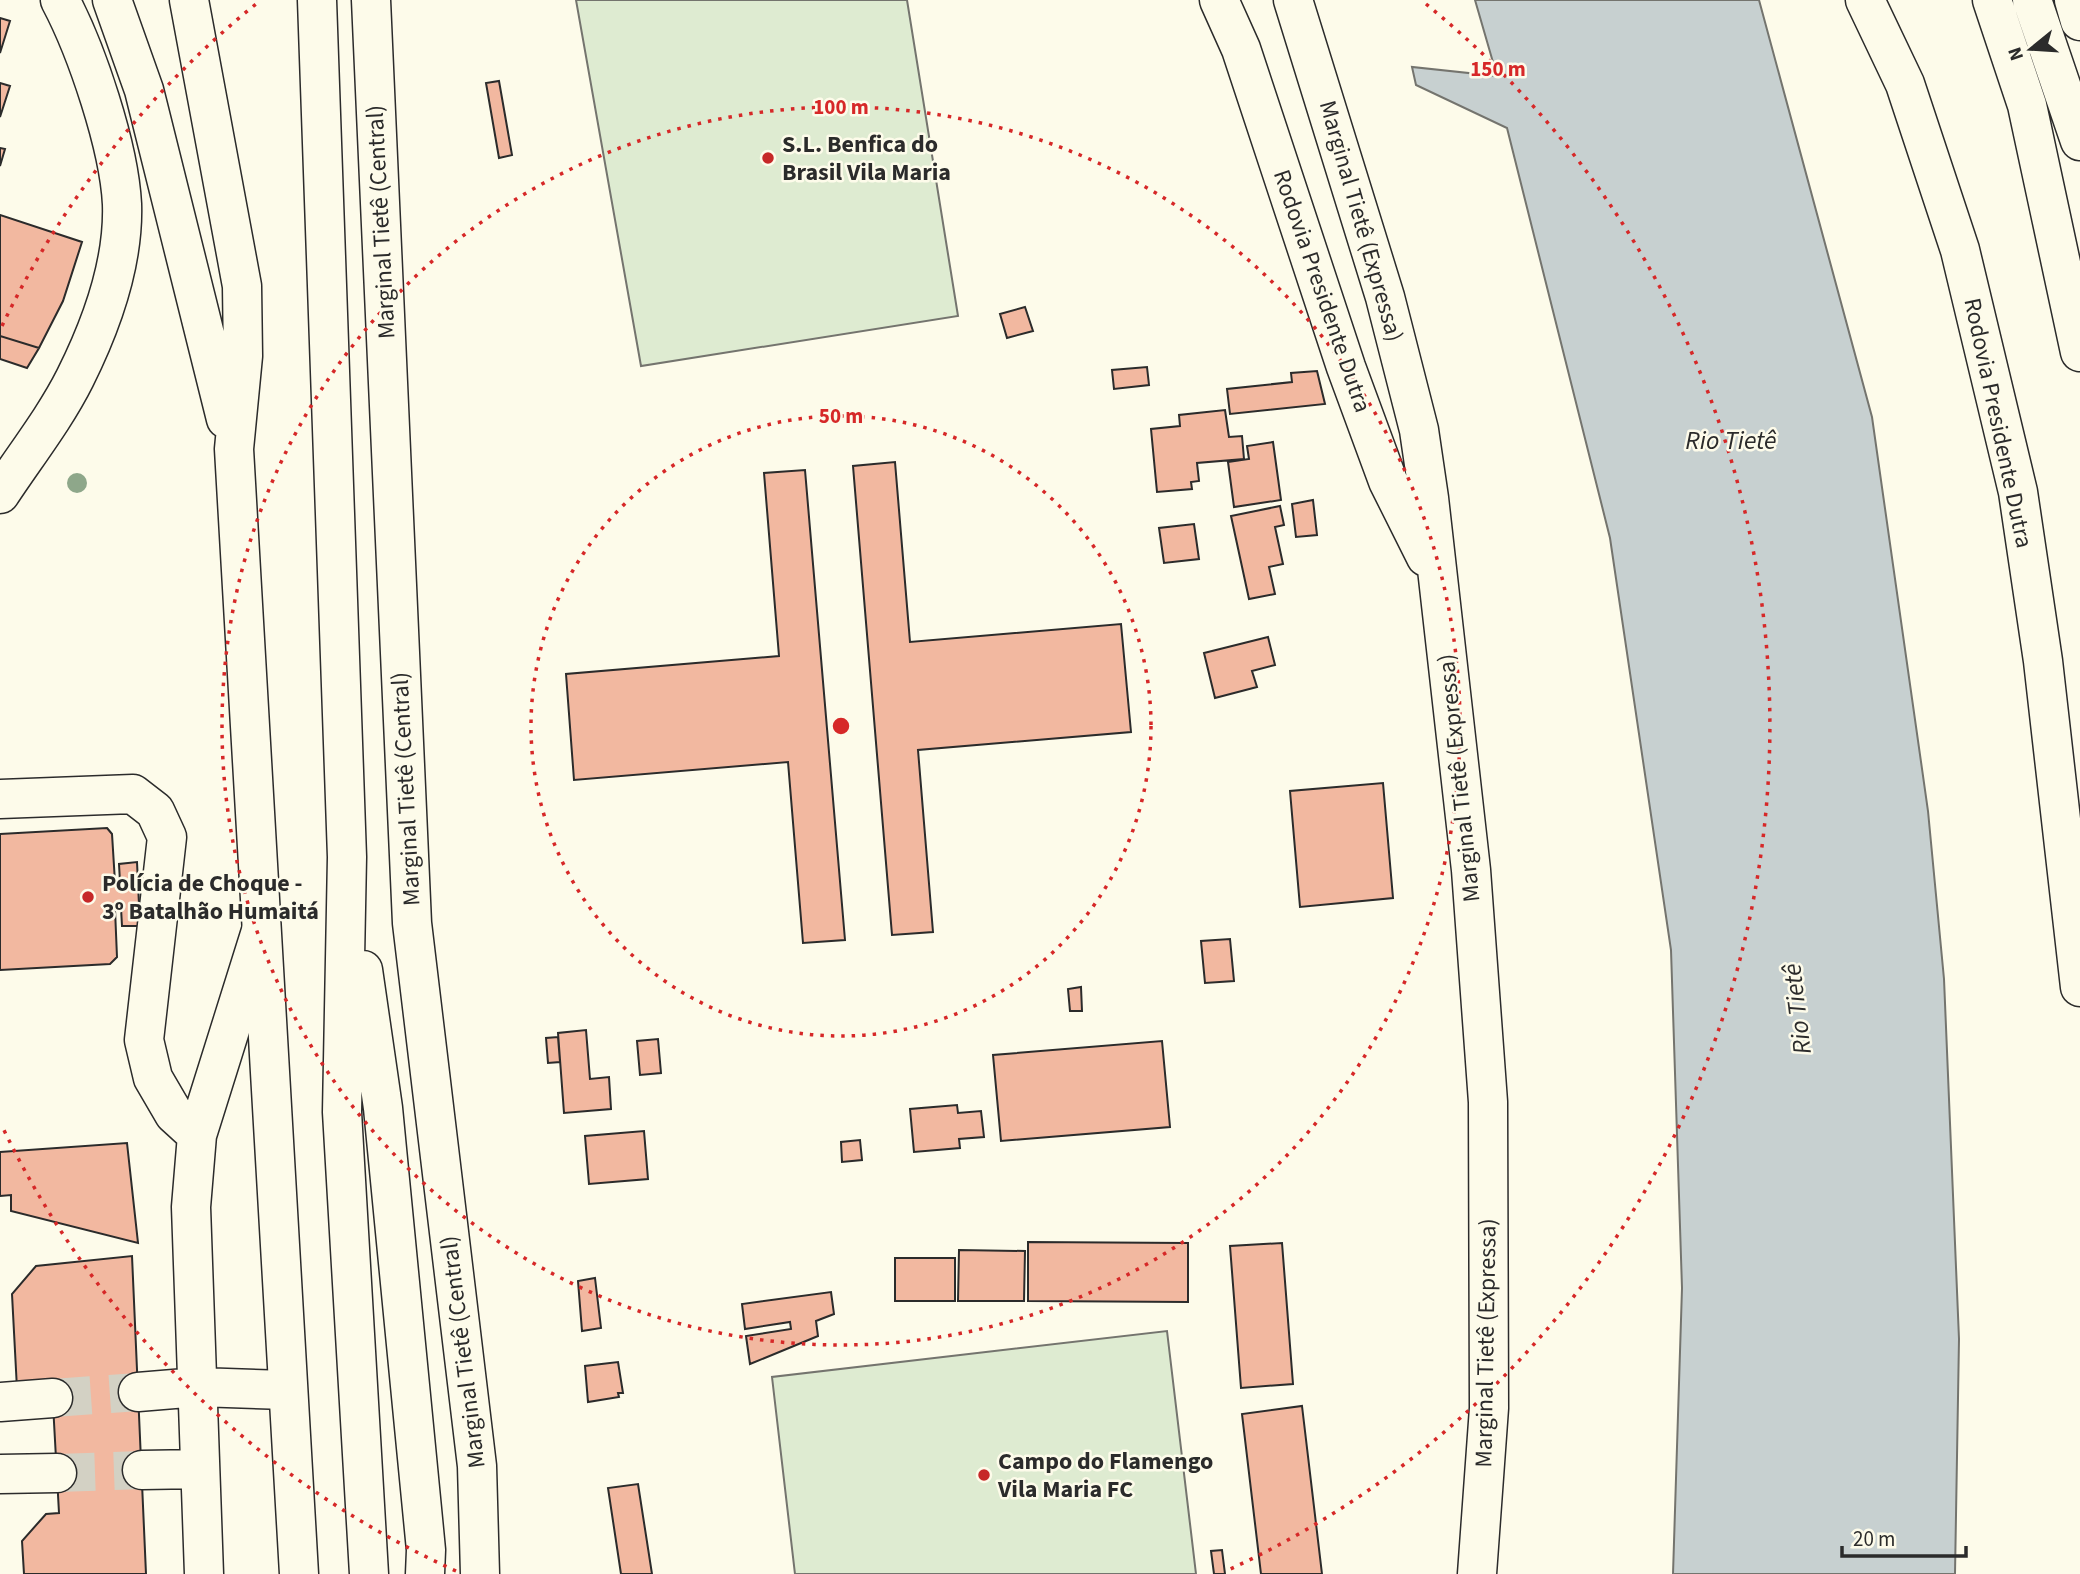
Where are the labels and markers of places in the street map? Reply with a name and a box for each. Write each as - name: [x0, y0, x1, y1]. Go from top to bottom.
- place label: S.L. Benfica do Brasil Vila Maria: [782, 127, 951, 190]
- marker: S.L. Benfica do Brasil Vila Maria: [760, 150, 776, 166]
- centre of rings: [829, 714, 853, 738]
- place label: Polícia de Choque - 3º Batalhão Humaitá: [102, 866, 319, 929]
- marker: Polícia de Choque - 3º Batalhão Humaitá: [80, 889, 96, 905]
- place label: Campo do Flamengo Vila Maria FC: [997, 1444, 1213, 1507]
- marker: Campo do Flamengo Vila Maria FC: [976, 1467, 992, 1483]

